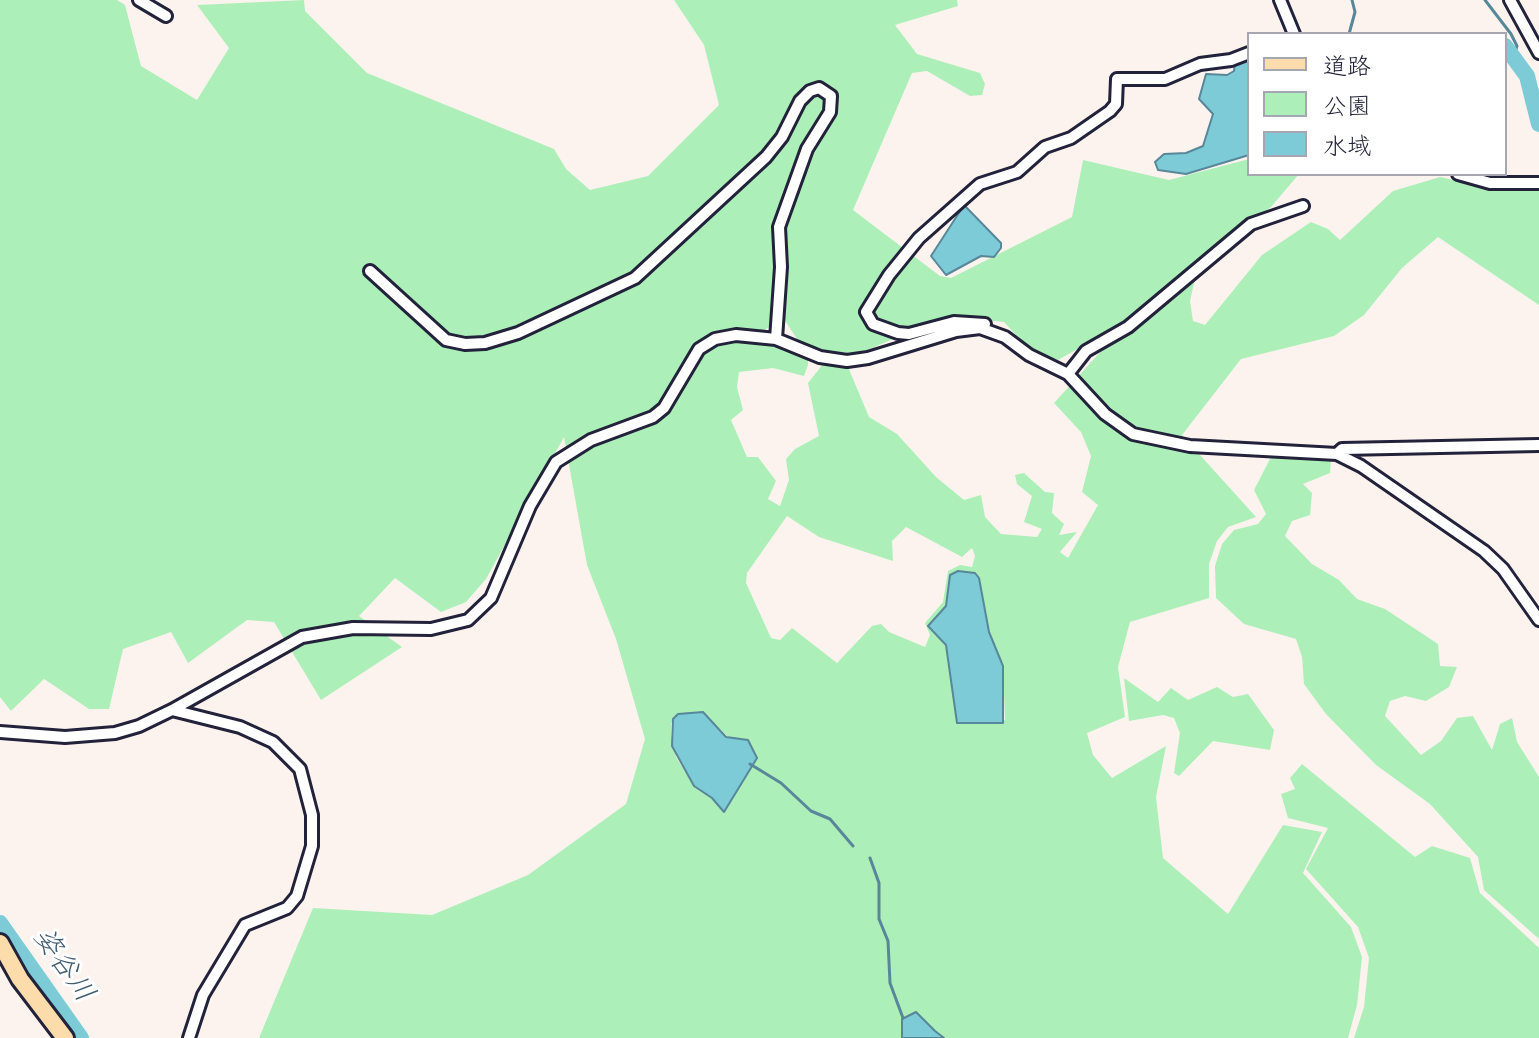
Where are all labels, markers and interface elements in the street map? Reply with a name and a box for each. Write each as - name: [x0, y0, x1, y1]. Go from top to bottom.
- legend: [1247, 32, 1507, 176]
- text: 道路: [1323, 52, 1371, 83]
- text: 公園: [1323, 92, 1371, 123]
- text: 水域: [1323, 132, 1371, 163]
- water label: 姿谷川: [24, 922, 100, 1010]

